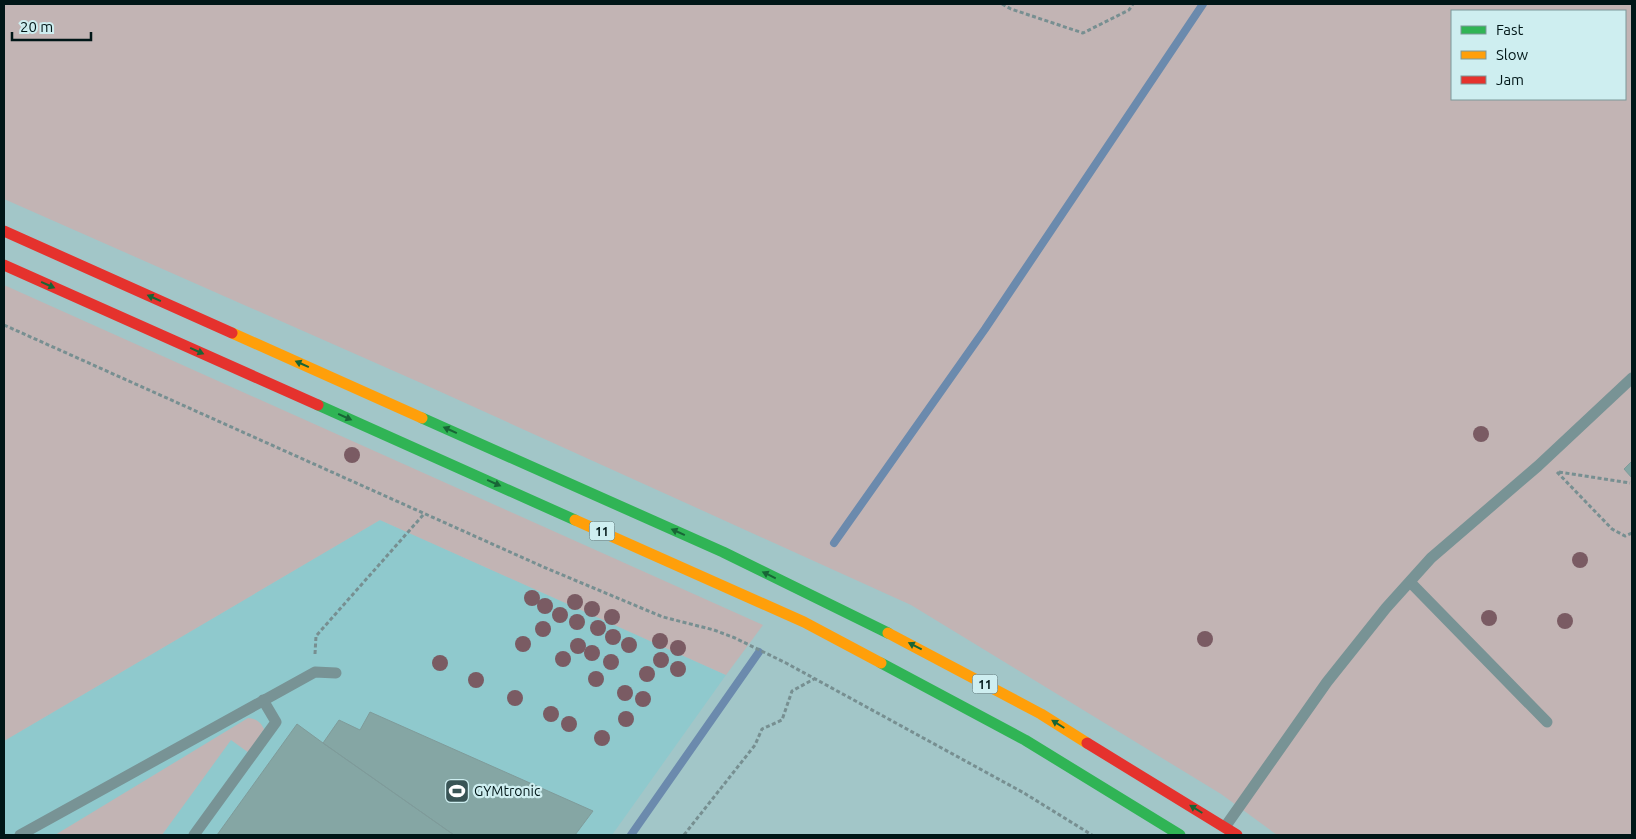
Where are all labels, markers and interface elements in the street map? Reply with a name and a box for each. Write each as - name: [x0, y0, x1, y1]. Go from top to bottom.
- scale bar: [12, 10, 91, 42]
- legend: [1451, 10, 1626, 100]
- text: 20 m: [20, 18, 53, 35]
- text: Fast: [1496, 21, 1524, 38]
- text: Slow: [1496, 46, 1529, 63]
- text: Jam: [1496, 71, 1524, 88]
- one-way arrow: [41, 281, 55, 289]
- one-way arrow: [147, 293, 161, 301]
- one-way arrow: [190, 347, 204, 355]
- one-way arrow: [295, 359, 309, 367]
- one-way arrow: [338, 413, 352, 421]
- one-way arrow: [443, 426, 457, 434]
- one-way arrow: [487, 479, 501, 487]
- road number: 11: [590, 522, 614, 540]
- one-way arrow: [671, 528, 685, 536]
- one-way arrow: [762, 570, 776, 578]
- one-way arrow: [908, 642, 922, 650]
- road number: 11: [972, 674, 998, 694]
- one-way arrow: [1051, 719, 1064, 728]
- sports icon: GYMtronic: [444, 778, 470, 804]
- place label: GYMtronic: [474, 783, 541, 799]
- one-way arrow: [1189, 804, 1202, 814]

